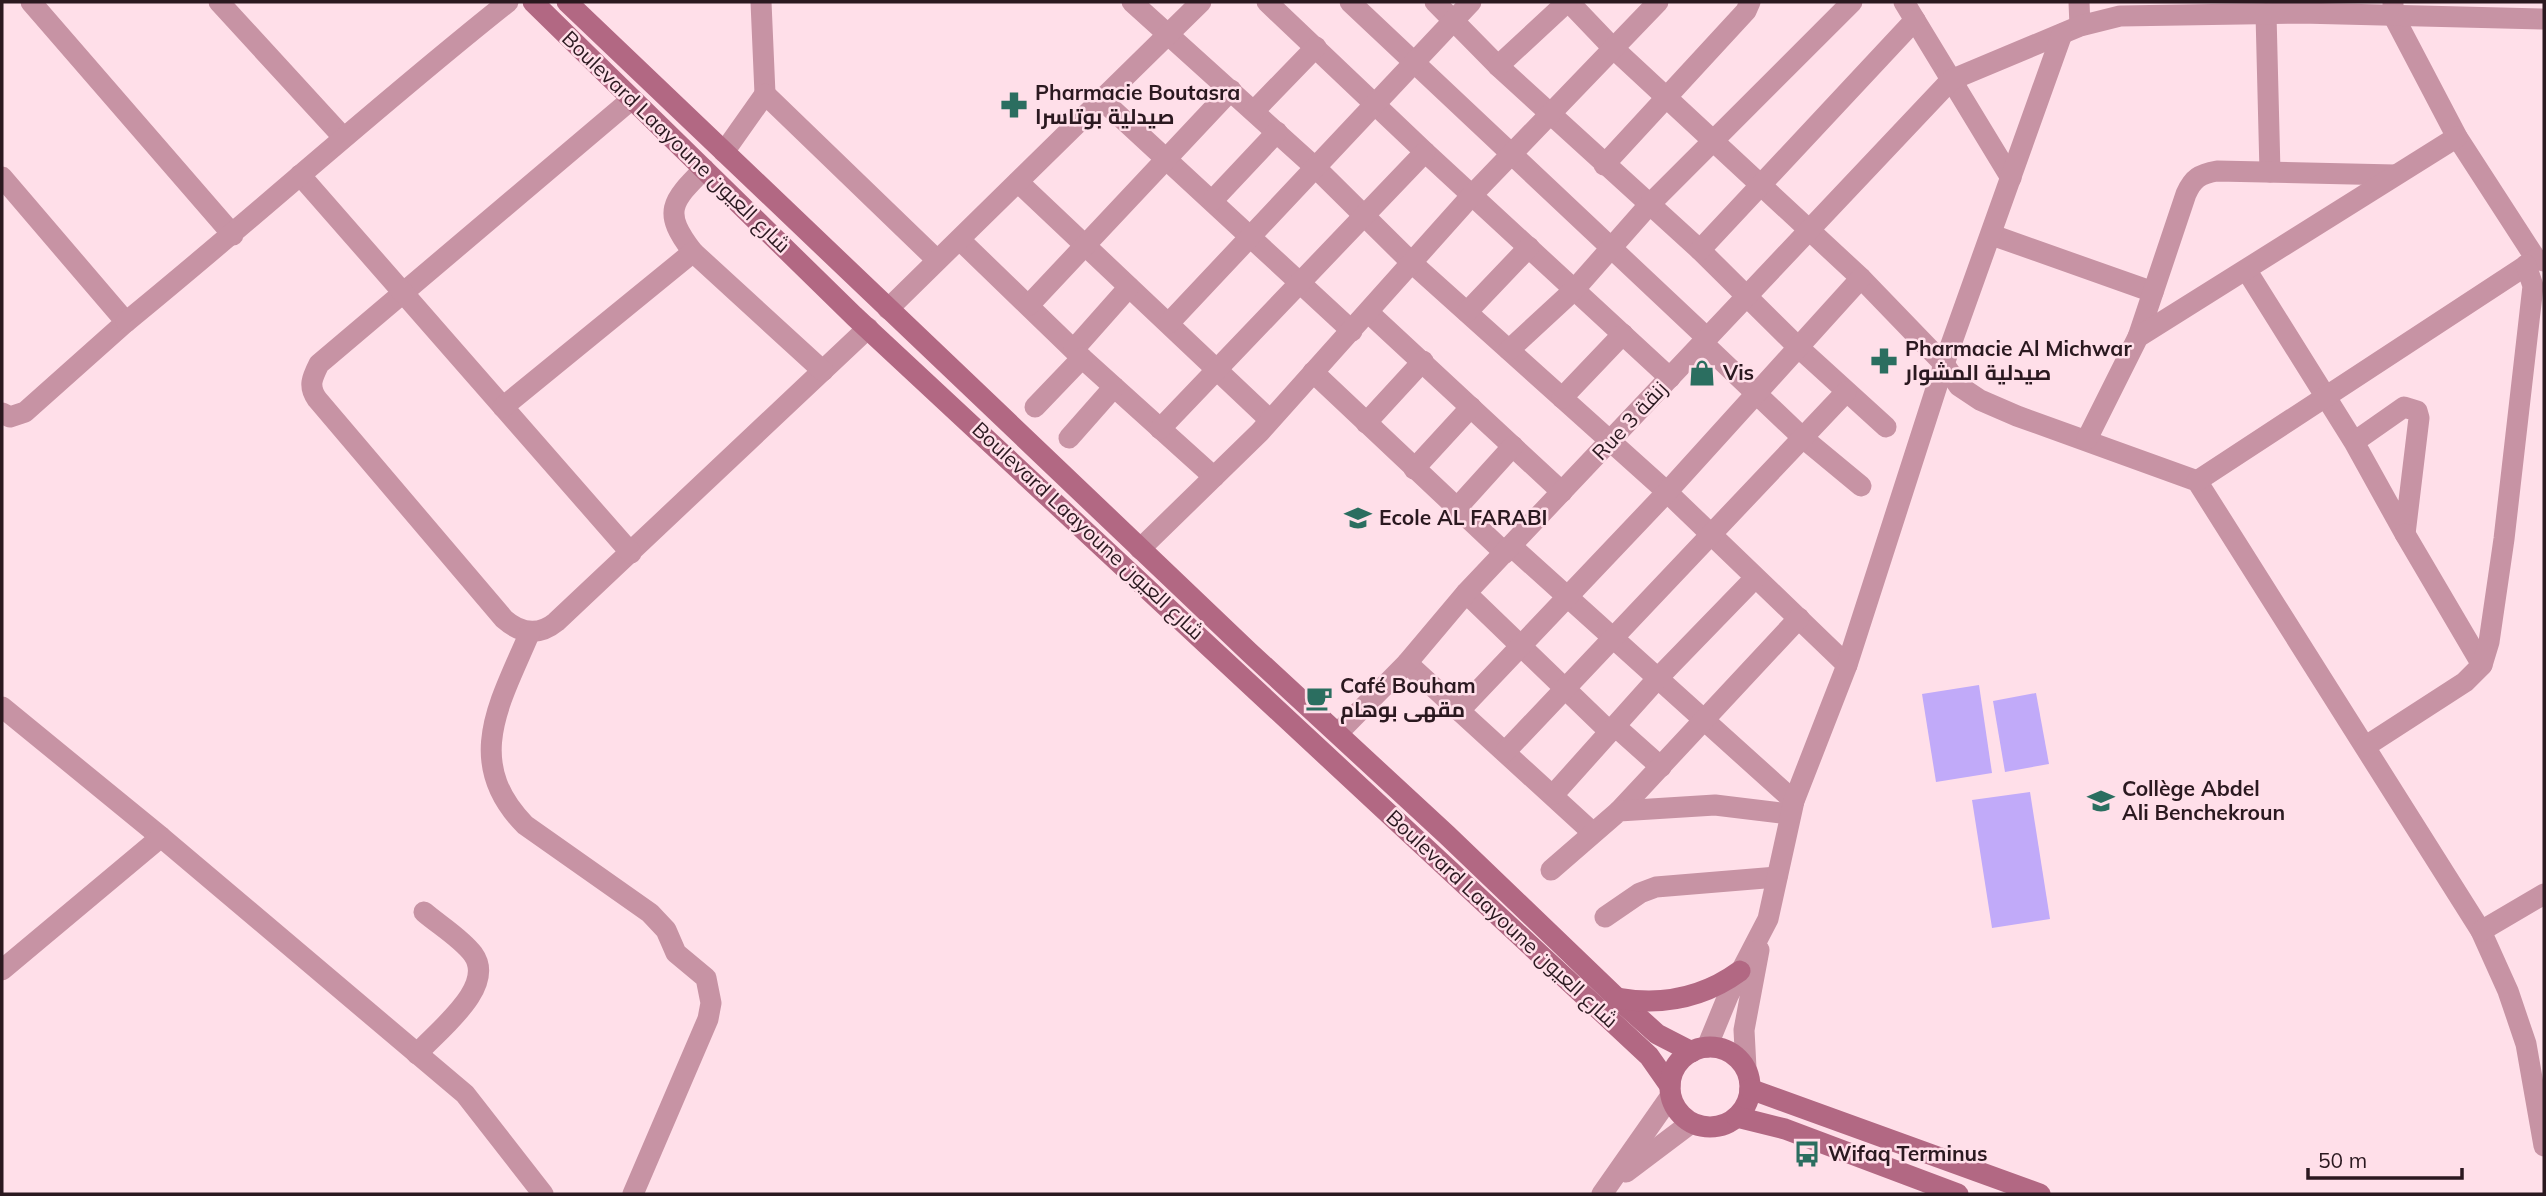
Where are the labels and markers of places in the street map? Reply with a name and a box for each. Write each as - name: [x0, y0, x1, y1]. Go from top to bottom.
- place label: Pharmacie Boutasra صيدلية بوتاسرا: [1035, 79, 1240, 130]
- pharmacy icon: Pharmacie Boutasra صيدلية بوتاسرا: [999, 90, 1029, 120]
- place label: Pharmacie Al Michwar صيدلية المشوار: [1904, 335, 2132, 386]
- pharmacy icon: Pharmacie Al Michwar صيدلية المشوار: [1869, 346, 1899, 376]
- shop icon: Vis: [1687, 358, 1717, 388]
- place label: Vis: [1722, 359, 1754, 385]
- school or university icon: Ecole AL FARABI: [1343, 503, 1373, 533]
- place label: Ecole AL FARABI: [1379, 504, 1548, 530]
- place label: Café Bouham مقهى بوهام: [1340, 672, 1476, 724]
- cafe icon: Café Bouham مقهى بوهام: [1304, 683, 1334, 713]
- place label: Collège Abdel Ali Benchekroun: [2122, 775, 2285, 825]
- school or university icon: Collège Abdel Ali Benchekroun: [2086, 786, 2116, 816]
- bus stop icon: Wifaq Terminus: [1792, 1139, 1822, 1169]
- place label: Wifaq Terminus: [1828, 1140, 1988, 1166]

